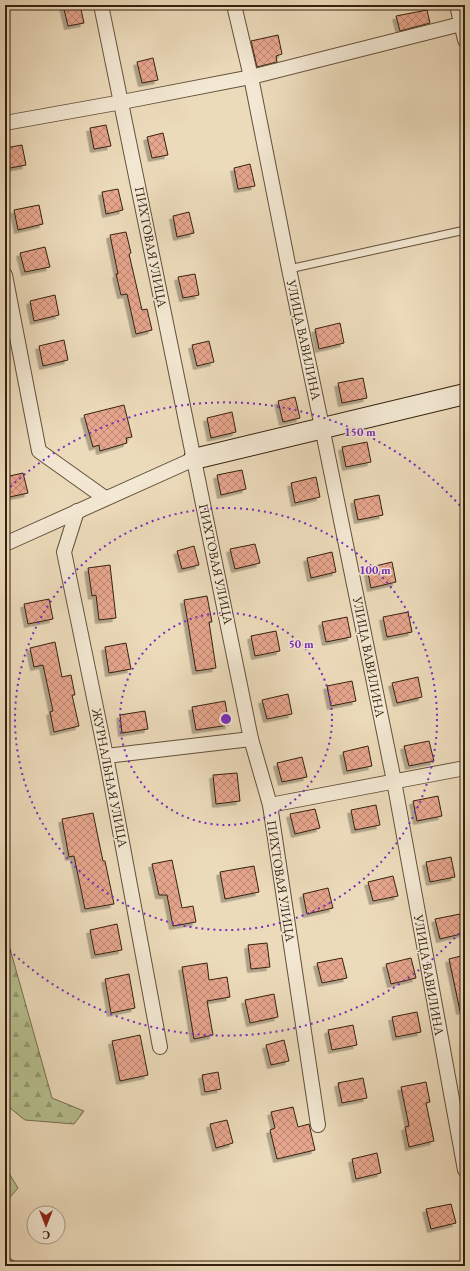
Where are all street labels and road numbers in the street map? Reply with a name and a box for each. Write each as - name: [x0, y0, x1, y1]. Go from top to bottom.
- street label: ПИХТОВАЯ УЛИЦА: [131, 185, 171, 310]
- street label: УЛИЦА ВАВИЛИНА: [283, 277, 325, 403]
- street label: ПИХТОВАЯ УЛИЦА: [195, 502, 237, 627]
- street label: УЛИЦА ВАВИЛИНА: [349, 594, 389, 720]
- street label: ЖУРНАЛЬНАЯ УЛИЦА: [88, 706, 132, 850]
- street label: ПИХТОВАЯ УЛИЦА: [263, 819, 299, 944]
- street label: УЛИЦА ВАВИЛИНА: [410, 912, 448, 1038]

